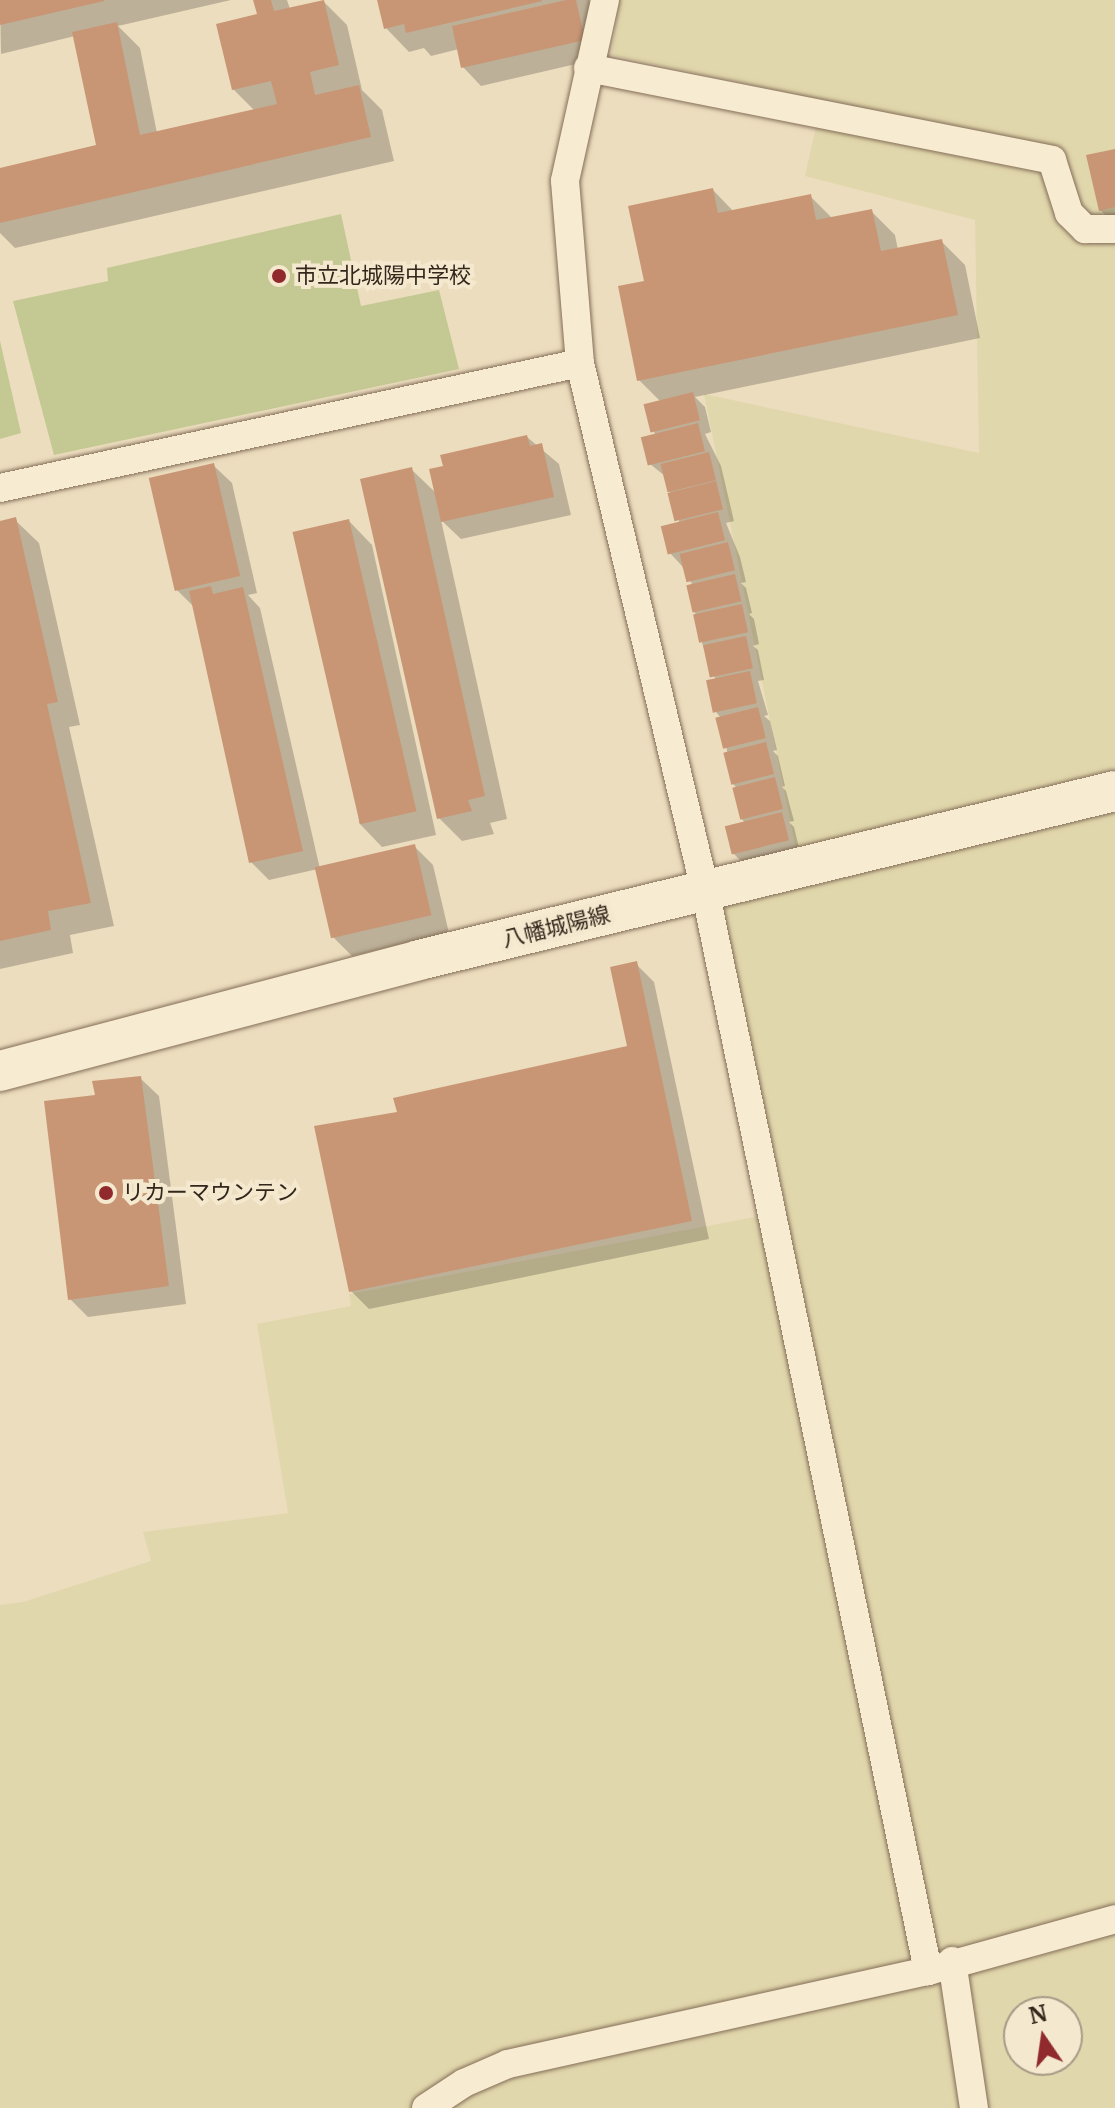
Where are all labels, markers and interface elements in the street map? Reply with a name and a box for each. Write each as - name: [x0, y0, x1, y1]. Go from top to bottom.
- place label: 市立北城陽中学校: [295, 263, 471, 289]
- marker: 市立北城陽中学校: [270, 267, 288, 285]
- street label: 八幡城陽線: [499, 901, 613, 953]
- place label: リカーマウンテン: [122, 1180, 298, 1206]
- marker: リカーマウンテン: [97, 1184, 115, 1202]
- north arrow: [1003, 1996, 1083, 2076]
- text: N: [1026, 1999, 1050, 2030]

